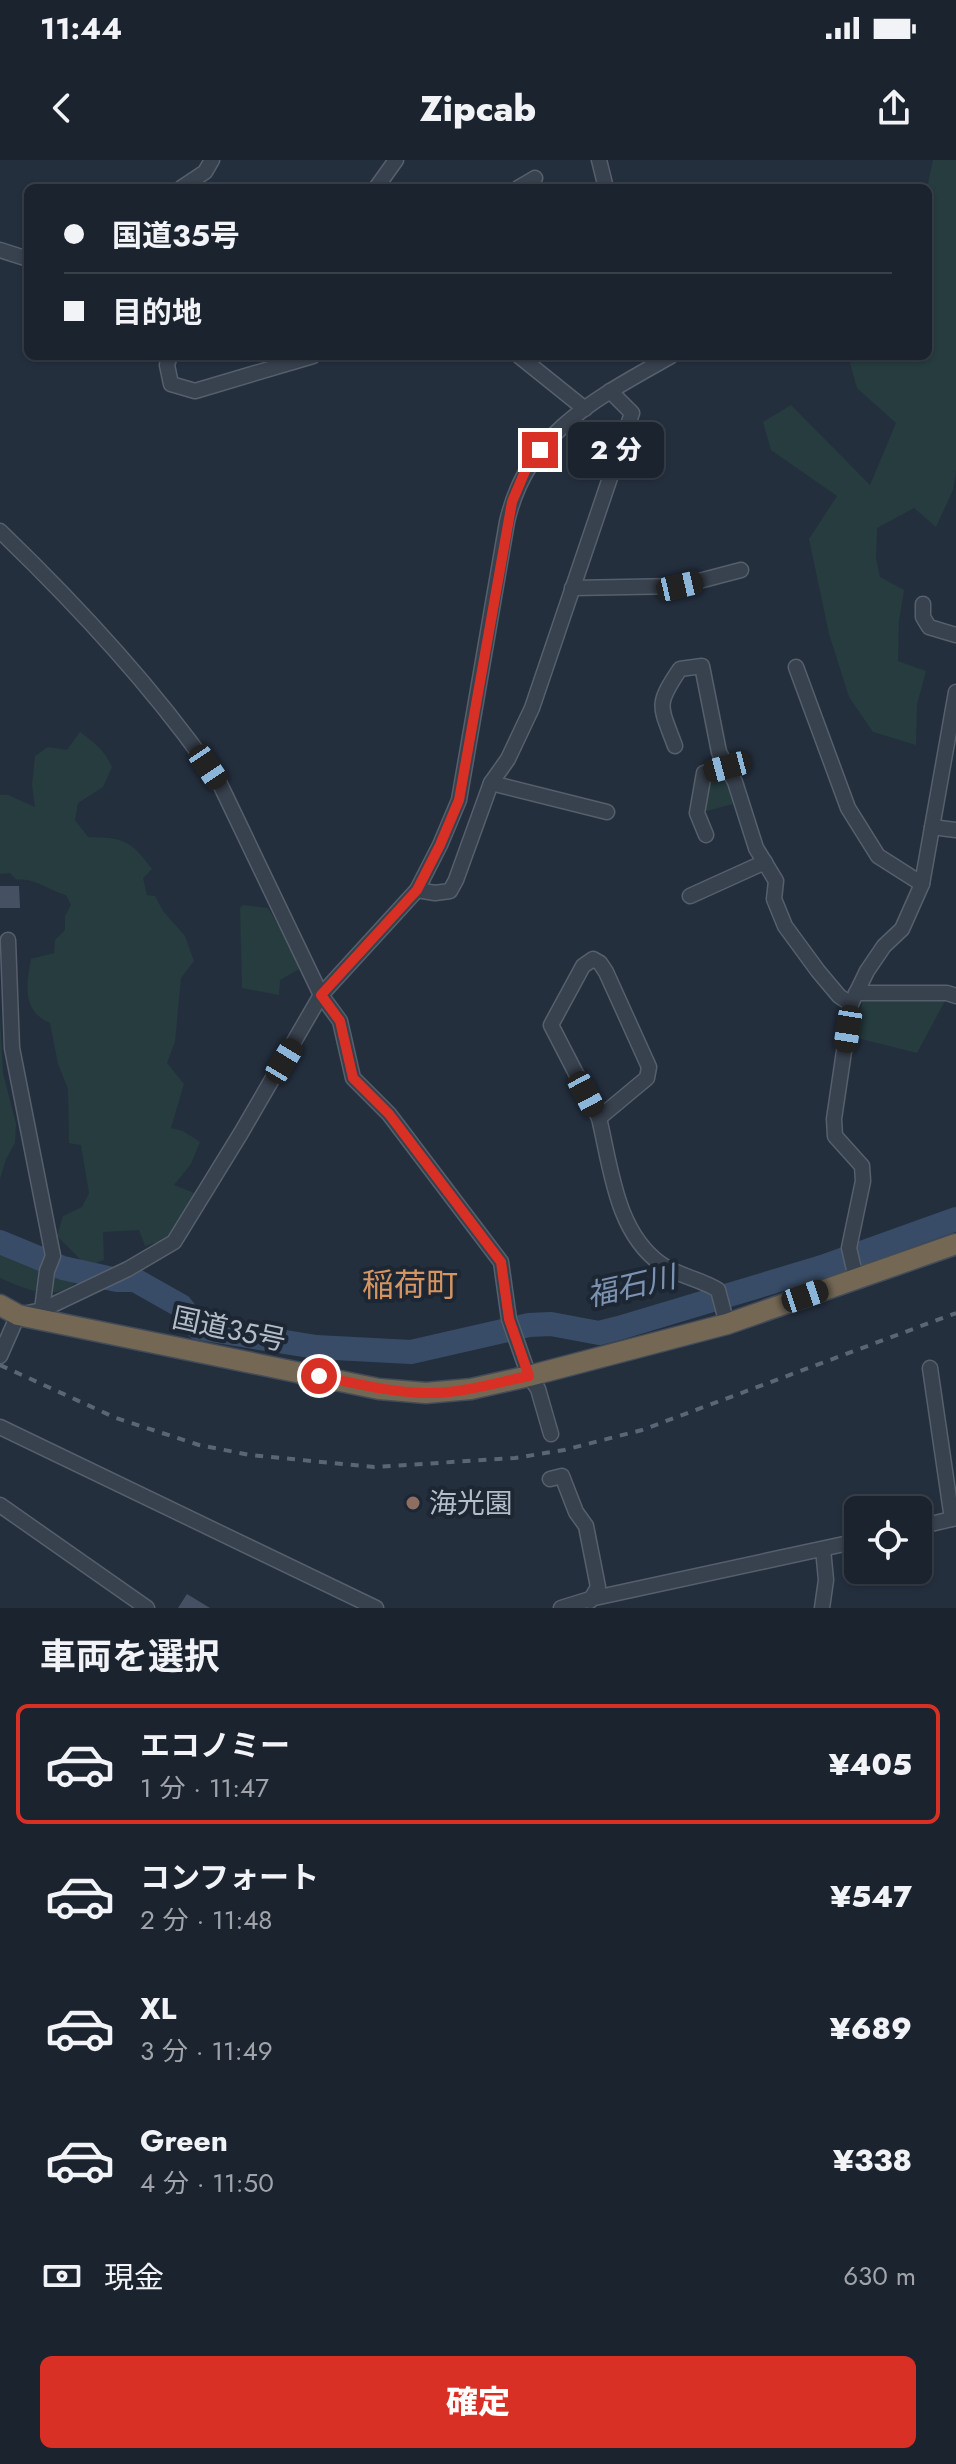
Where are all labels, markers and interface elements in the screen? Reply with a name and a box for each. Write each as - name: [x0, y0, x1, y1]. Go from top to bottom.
- text: 11:44: [40, 7, 122, 50]
- text: Zipcab: [420, 82, 536, 134]
- icon: back: [40, 86, 84, 130]
- icon: share: [872, 86, 916, 130]
- text: 国道35号: [112, 214, 240, 257]
- text: 目的地: [112, 291, 202, 334]
- callout: 2 分: [568, 422, 664, 478]
- text: 2 分: [590, 431, 642, 469]
- route end: [522, 432, 558, 468]
- car: [654, 569, 706, 603]
- car: [185, 740, 231, 794]
- car: [701, 749, 753, 785]
- car: [832, 1003, 864, 1055]
- car: [261, 1034, 307, 1088]
- car: [564, 1067, 608, 1121]
- water label: 福石川: [582, 1254, 683, 1317]
- district label: 稲荷町: [362, 1262, 458, 1308]
- car: [778, 1277, 832, 1315]
- street label: 国道35号: [168, 1297, 290, 1361]
- route start: [301, 1358, 337, 1394]
- place label: 海光園: [429, 1483, 513, 1524]
- marker: 海光園: [404, 1494, 422, 1512]
- map controls: [844, 1496, 932, 1584]
- button: locate: [844, 1496, 932, 1584]
- text: 車両を選択: [40, 1630, 220, 1682]
- text: エコノミー: [140, 1724, 290, 1767]
- icon: car: [44, 1728, 116, 1800]
- text: ¥405: [829, 1743, 912, 1786]
- text: 1 分 · 11:47: [140, 1769, 269, 1807]
- text: コンフォート: [140, 1856, 319, 1899]
- icon: car: [44, 1860, 116, 1932]
- text: ¥547: [830, 1875, 912, 1918]
- text: 2 分 · 11:48: [140, 1901, 273, 1939]
- text: XL: [140, 1987, 176, 2030]
- icon: car: [44, 1992, 116, 2064]
- text: ¥689: [830, 2007, 912, 2050]
- text: 3 分 · 11:49: [140, 2032, 273, 2070]
- text: Green: [140, 2119, 228, 2162]
- icon: car: [44, 2124, 116, 2196]
- text: ¥338: [833, 2139, 912, 2182]
- text: 4 分 · 11:50: [140, 2164, 274, 2202]
- icon: cash: [40, 2254, 84, 2298]
- text: 現金: [104, 2256, 164, 2299]
- text: 630 m: [843, 2257, 916, 2295]
- button: 確定: [40, 2356, 916, 2448]

